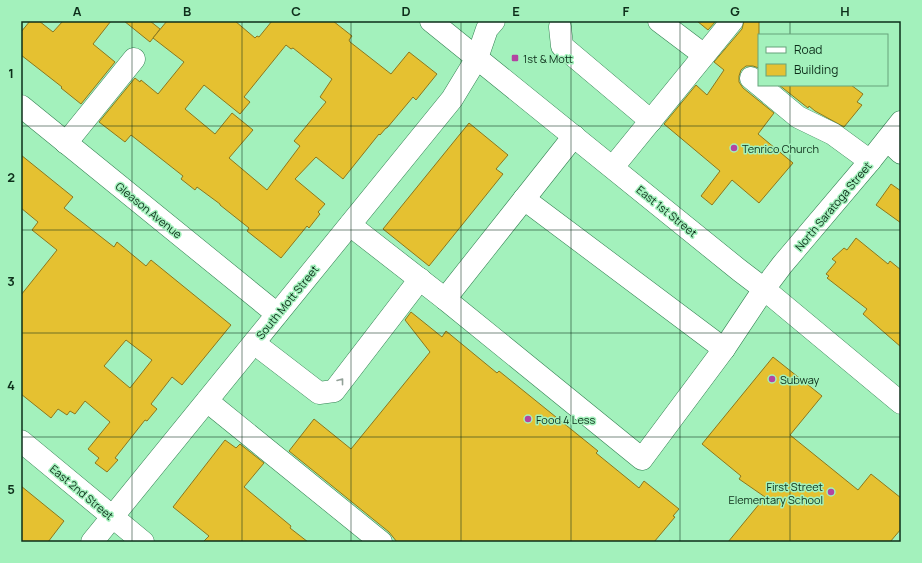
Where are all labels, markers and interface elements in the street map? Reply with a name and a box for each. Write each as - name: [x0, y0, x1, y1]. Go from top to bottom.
- text: A: [73, 2, 82, 20]
- text: B: [183, 2, 191, 20]
- text: C: [291, 2, 301, 20]
- text: D: [401, 2, 411, 20]
- text: E: [512, 2, 520, 20]
- text: F: [623, 2, 630, 20]
- text: G: [730, 2, 740, 20]
- text: H: [840, 2, 850, 20]
- legend: [758, 34, 888, 86]
- text: Road: [794, 41, 822, 58]
- place label: 1st & Mott: [523, 51, 573, 66]
- marker: 1st & Mott: [510, 53, 520, 63]
- text: Building: [794, 61, 838, 78]
- text: 1: [8, 64, 14, 82]
- place label: Tenrico Church: [742, 141, 819, 156]
- marker: Tenrico Church: [729, 143, 739, 153]
- street label: North Saratoga Street: [791, 158, 875, 254]
- text: 2: [7, 168, 15, 186]
- street label: Gleason Avenue: [113, 179, 186, 242]
- street label: East 1st Street: [634, 182, 700, 240]
- street label: South Mott Street: [252, 262, 322, 342]
- text: 3: [7, 272, 15, 290]
- place label: Subway: [780, 372, 820, 387]
- marker: Subway: [767, 374, 777, 384]
- text: 4: [7, 376, 15, 394]
- one-way arrow: [336, 379, 343, 386]
- place label: Food 4 Less: [536, 412, 596, 427]
- marker: Food 4 Less: [523, 414, 533, 424]
- street label: East 2nd Street: [47, 461, 117, 523]
- place label: First Street Elementary School: [728, 479, 823, 507]
- text: 5: [7, 480, 15, 498]
- marker: First Street Elementary School: [826, 487, 836, 497]

